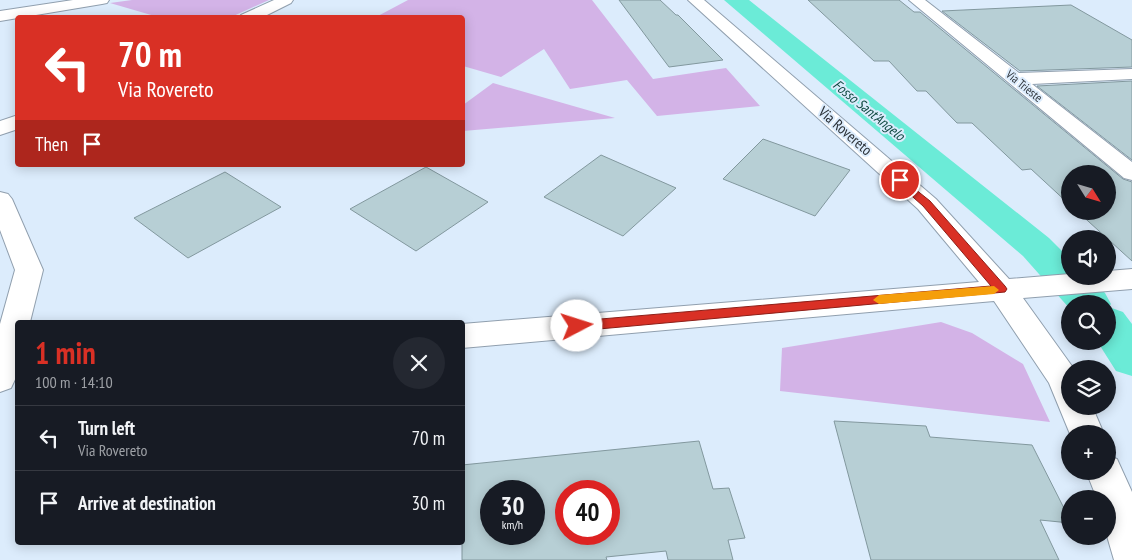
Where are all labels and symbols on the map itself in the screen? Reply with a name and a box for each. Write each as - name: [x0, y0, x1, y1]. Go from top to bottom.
- street label: Via Trieste: [1002, 66, 1046, 105]
- water label: Fosso Sant'Angelo: [830, 76, 909, 145]
- street label: Via Rovereto: [814, 101, 876, 159]
- pin: [879, 159, 921, 201]
- north arrow: [1061, 165, 1116, 220]
- position arrow: [550, 299, 602, 351]
- speed limit sign: 40: [555, 480, 620, 545]

